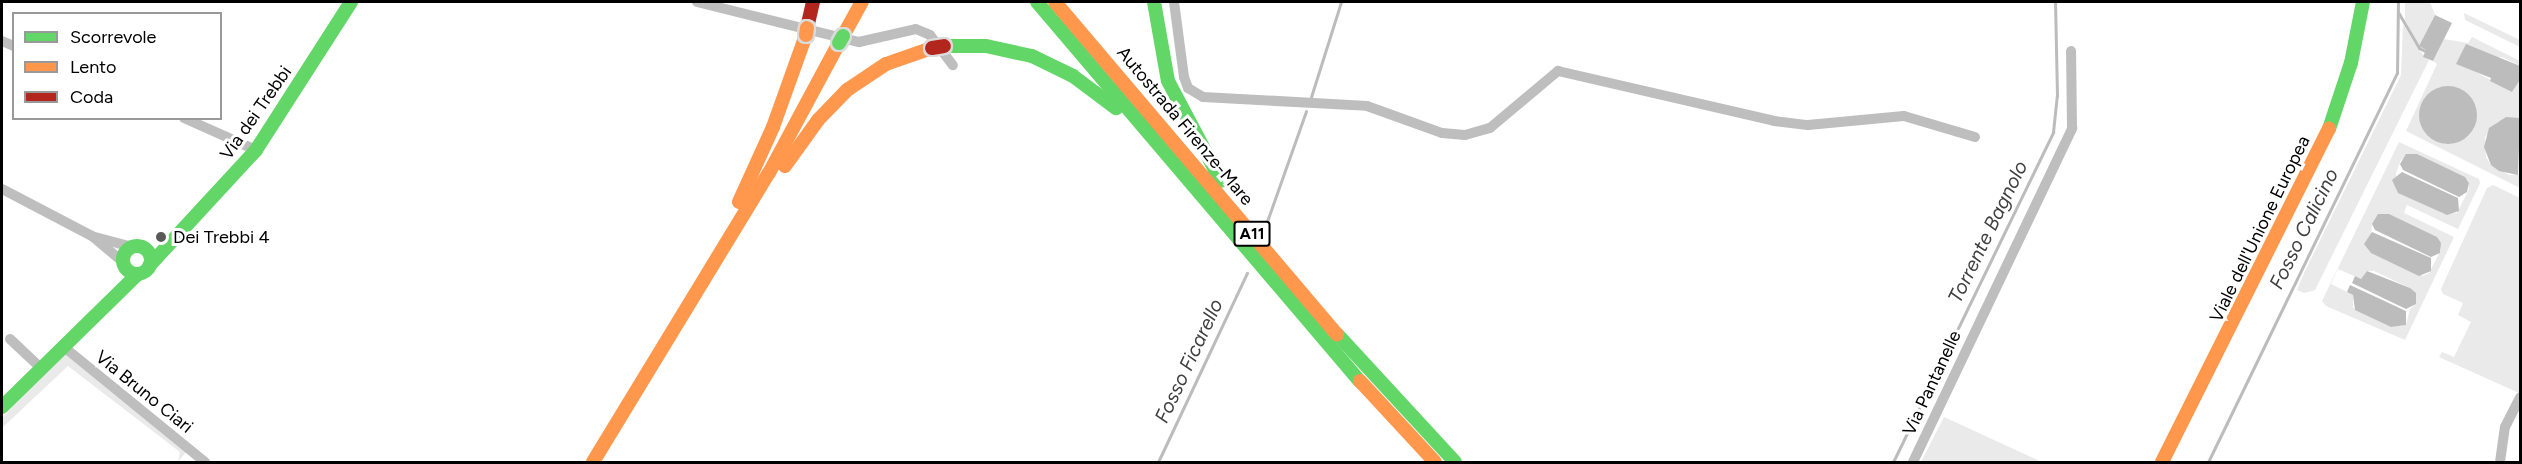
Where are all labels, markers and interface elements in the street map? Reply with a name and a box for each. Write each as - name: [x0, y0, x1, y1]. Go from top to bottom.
- legend: [12, 12, 222, 120]
- text: Scorrevole: [70, 26, 156, 48]
- street label: Autostrada Firenze-Mare: [1112, 42, 1258, 210]
- text: Lento: [70, 56, 116, 78]
- street label: Via dei Trebbi: [216, 62, 296, 164]
- text: Coda: [70, 86, 113, 108]
- street label: Viale dell'Unione Europea: [2205, 132, 2315, 326]
- water label: Torrente Bagnolo: [1943, 157, 2033, 307]
- water label: Fosso Calicino: [2264, 165, 2344, 293]
- road number: A11: [1232, 221, 1272, 247]
- place label: Dei Trebbi 4: [173, 226, 270, 248]
- marker: Dei Trebbi 4: [154, 230, 168, 244]
- water label: Fosso Ficarello: [1150, 295, 1228, 427]
- street label: Via Pantanelle: [1898, 327, 1966, 439]
- street label: Via Bruno Ciari: [91, 346, 197, 438]

